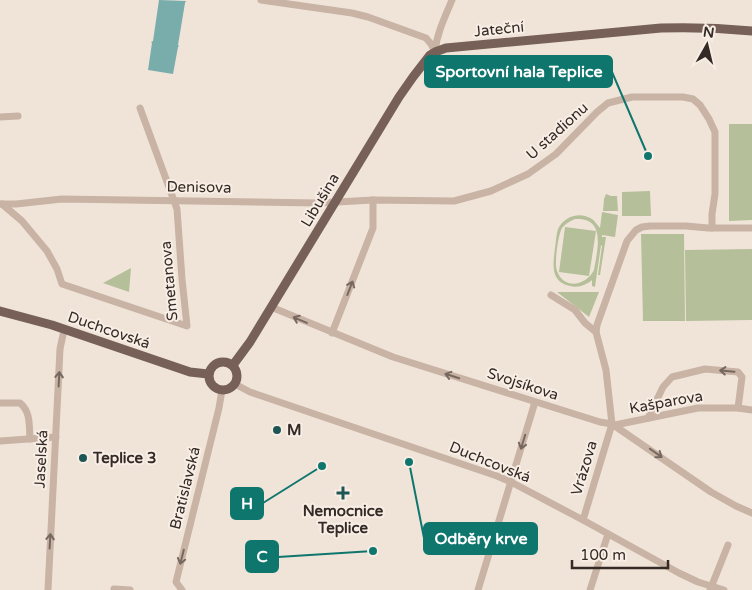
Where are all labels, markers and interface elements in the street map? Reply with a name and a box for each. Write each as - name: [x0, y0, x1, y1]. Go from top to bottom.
- street label: Jateční: [473, 17, 525, 41]
- north arrow: [682, 20, 732, 70]
- text: N: [702, 23, 715, 42]
- callout: Sportovní hala Teplice: [425, 56, 612, 87]
- text: Sportovní hala Teplice: [436, 62, 602, 82]
- street label: U stadionu: [522, 99, 592, 163]
- street label: Libušina: [297, 170, 343, 230]
- street label: Denisova: [166, 177, 232, 197]
- street label: Smetanova: [157, 240, 181, 322]
- one-way arrow: [346, 281, 355, 296]
- street label: Duchcovská: [65, 307, 153, 353]
- one-way arrow: [292, 314, 307, 323]
- street label: Svojsíkova: [485, 364, 561, 404]
- one-way arrow: [719, 366, 735, 376]
- one-way arrow: [54, 371, 63, 387]
- one-way arrow: [444, 371, 460, 380]
- street label: Kašparova: [628, 387, 704, 417]
- place label: M: [287, 421, 302, 439]
- marker: M: [271, 424, 283, 436]
- street label: Jaselská: [30, 429, 52, 489]
- one-way arrow: [517, 434, 527, 450]
- street label: Duchcovská: [447, 438, 533, 486]
- street label: Vrázova: [567, 438, 601, 498]
- street label: Bratislavská: [166, 445, 204, 531]
- one-way arrow: [648, 448, 662, 458]
- place label: Teplice 3: [92, 449, 156, 468]
- marker: Teplice 3: [77, 452, 89, 464]
- marker: Nemocnice Teplice: [336, 486, 350, 500]
- callout: H: [231, 488, 263, 519]
- text: H: [241, 494, 253, 514]
- place label: Nemocnice Teplice: [303, 502, 384, 538]
- callout: Odběry krve: [424, 523, 537, 554]
- text: Odběry krve: [434, 529, 528, 549]
- one-way arrow: [46, 534, 55, 550]
- scale bar: [572, 538, 668, 570]
- callout: C: [246, 541, 278, 572]
- text: 100 m: [580, 546, 626, 564]
- text: C: [256, 547, 268, 567]
- one-way arrow: [177, 548, 186, 564]

